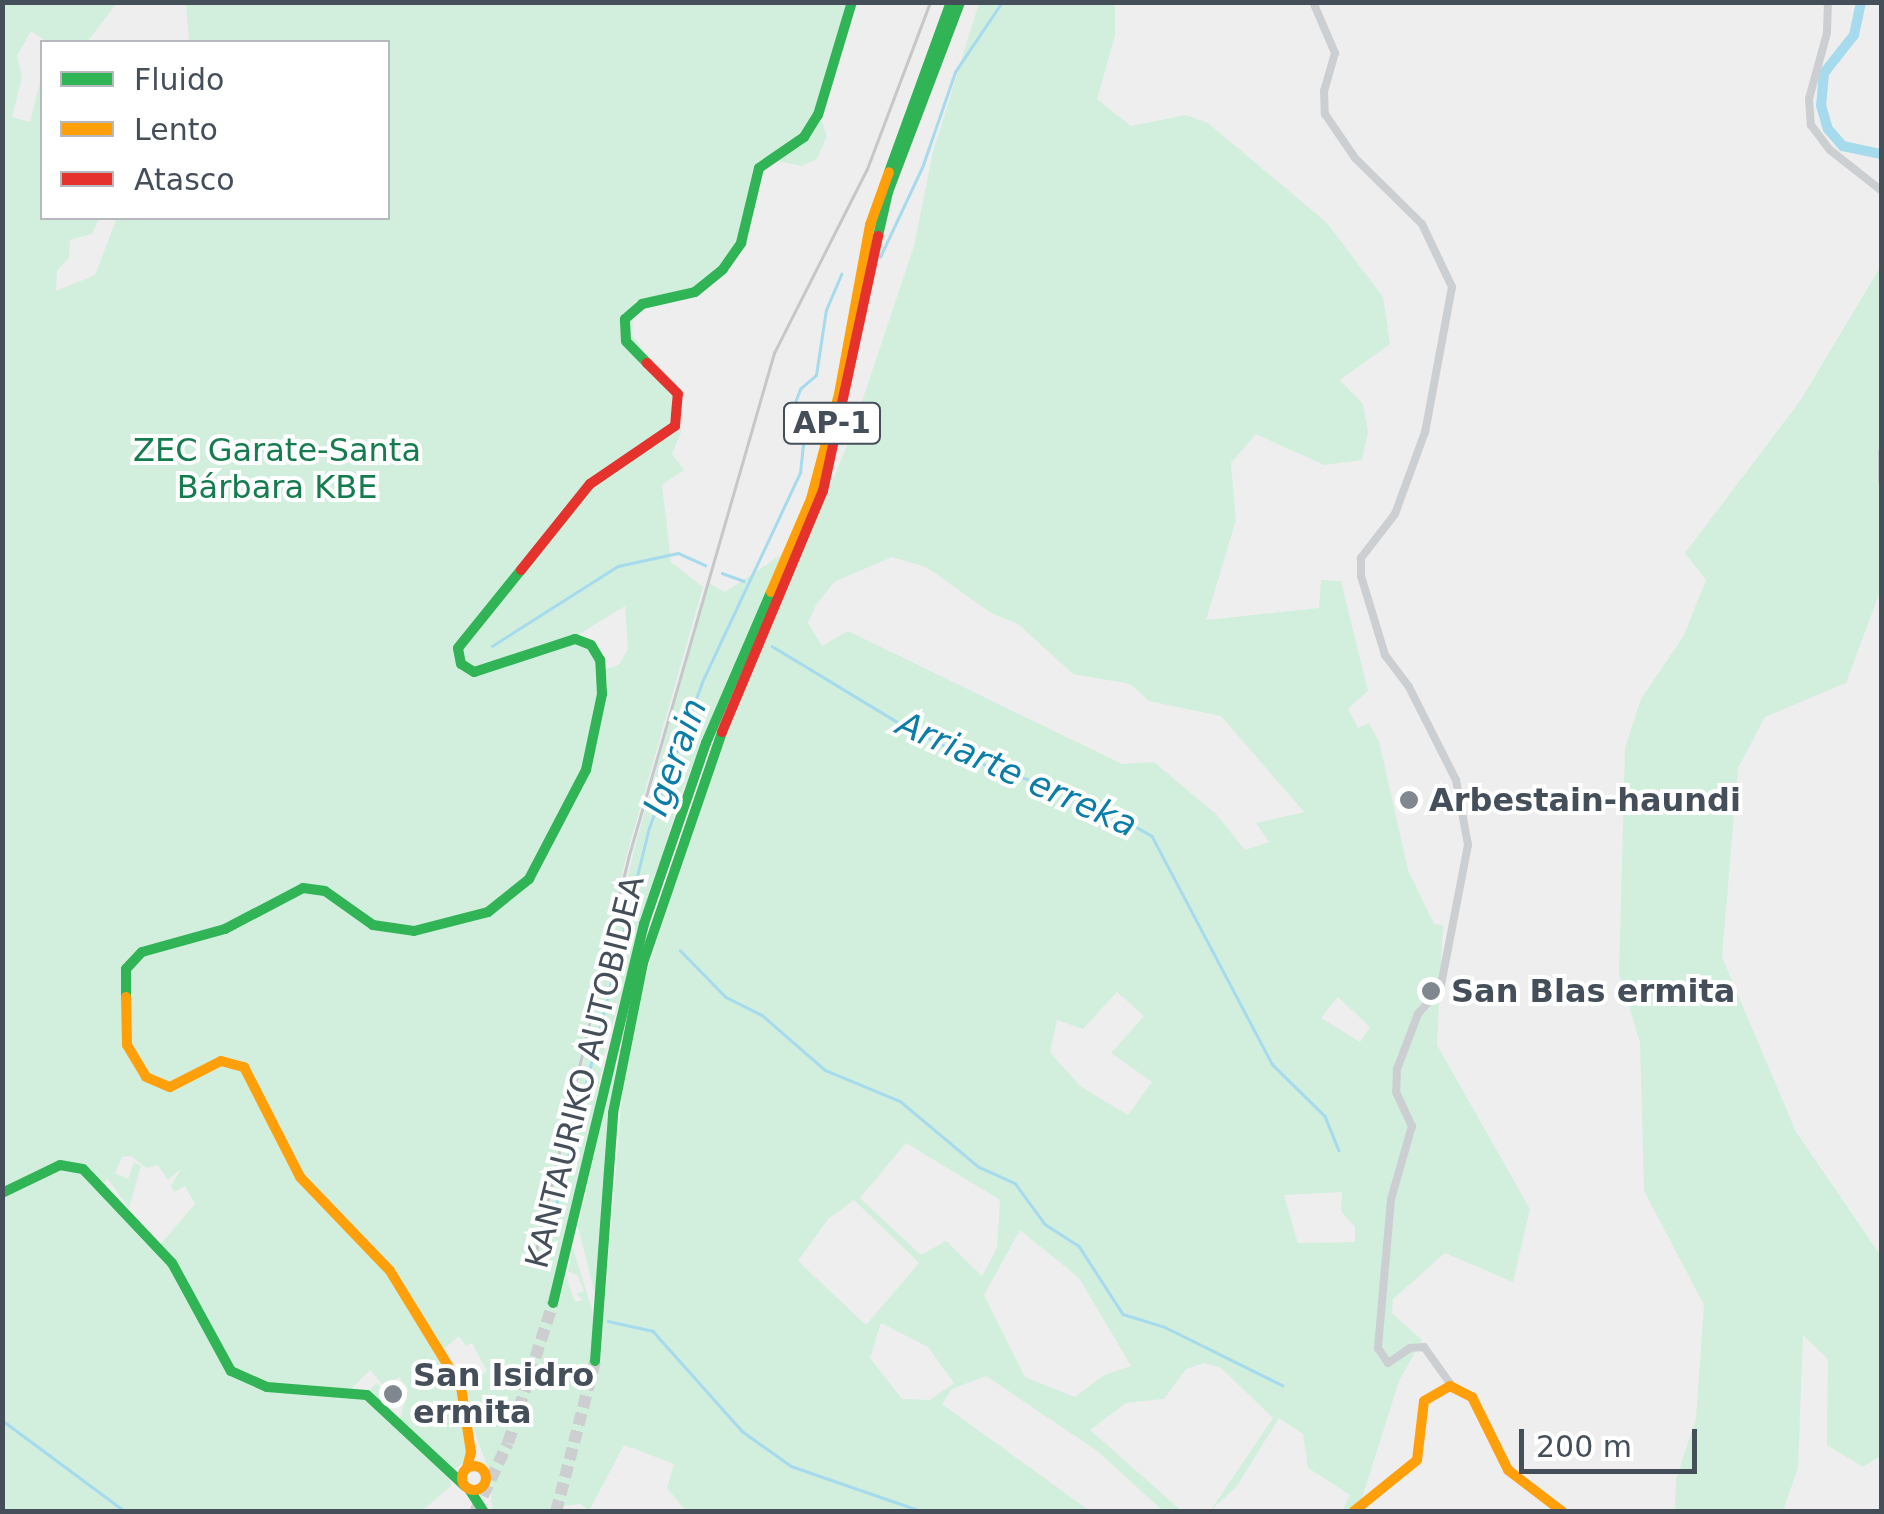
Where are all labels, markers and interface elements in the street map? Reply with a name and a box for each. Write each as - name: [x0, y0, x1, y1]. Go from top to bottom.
- legend: [40, 40, 390, 220]
- text: Fluido: [134, 62, 224, 97]
- text: Lento: [134, 112, 218, 147]
- text: Atasco: [134, 162, 235, 197]
- road number: AP-1: [782, 398, 882, 448]
- park label: ZEC Garate-Santa Bárbara KBE: [133, 432, 421, 507]
- water label: Igerain: [634, 693, 716, 821]
- water label: Arriarte erreka: [891, 702, 1143, 846]
- place label: Arbestain-haundi: [1429, 781, 1741, 819]
- marker: Arbestain-haundi: [1398, 789, 1420, 811]
- street label: KANTAURIKO AUTOBIDEA: [518, 872, 652, 1272]
- place label: San Blas ermita: [1451, 972, 1735, 1010]
- marker: San Blas ermita: [1420, 980, 1442, 1002]
- place label: San Isidro ermita: [413, 1357, 594, 1432]
- marker: San Isidro ermita: [382, 1383, 404, 1405]
- scale bar: [1524, 1409, 1702, 1471]
- text: 200 m: [1536, 1429, 1632, 1464]

